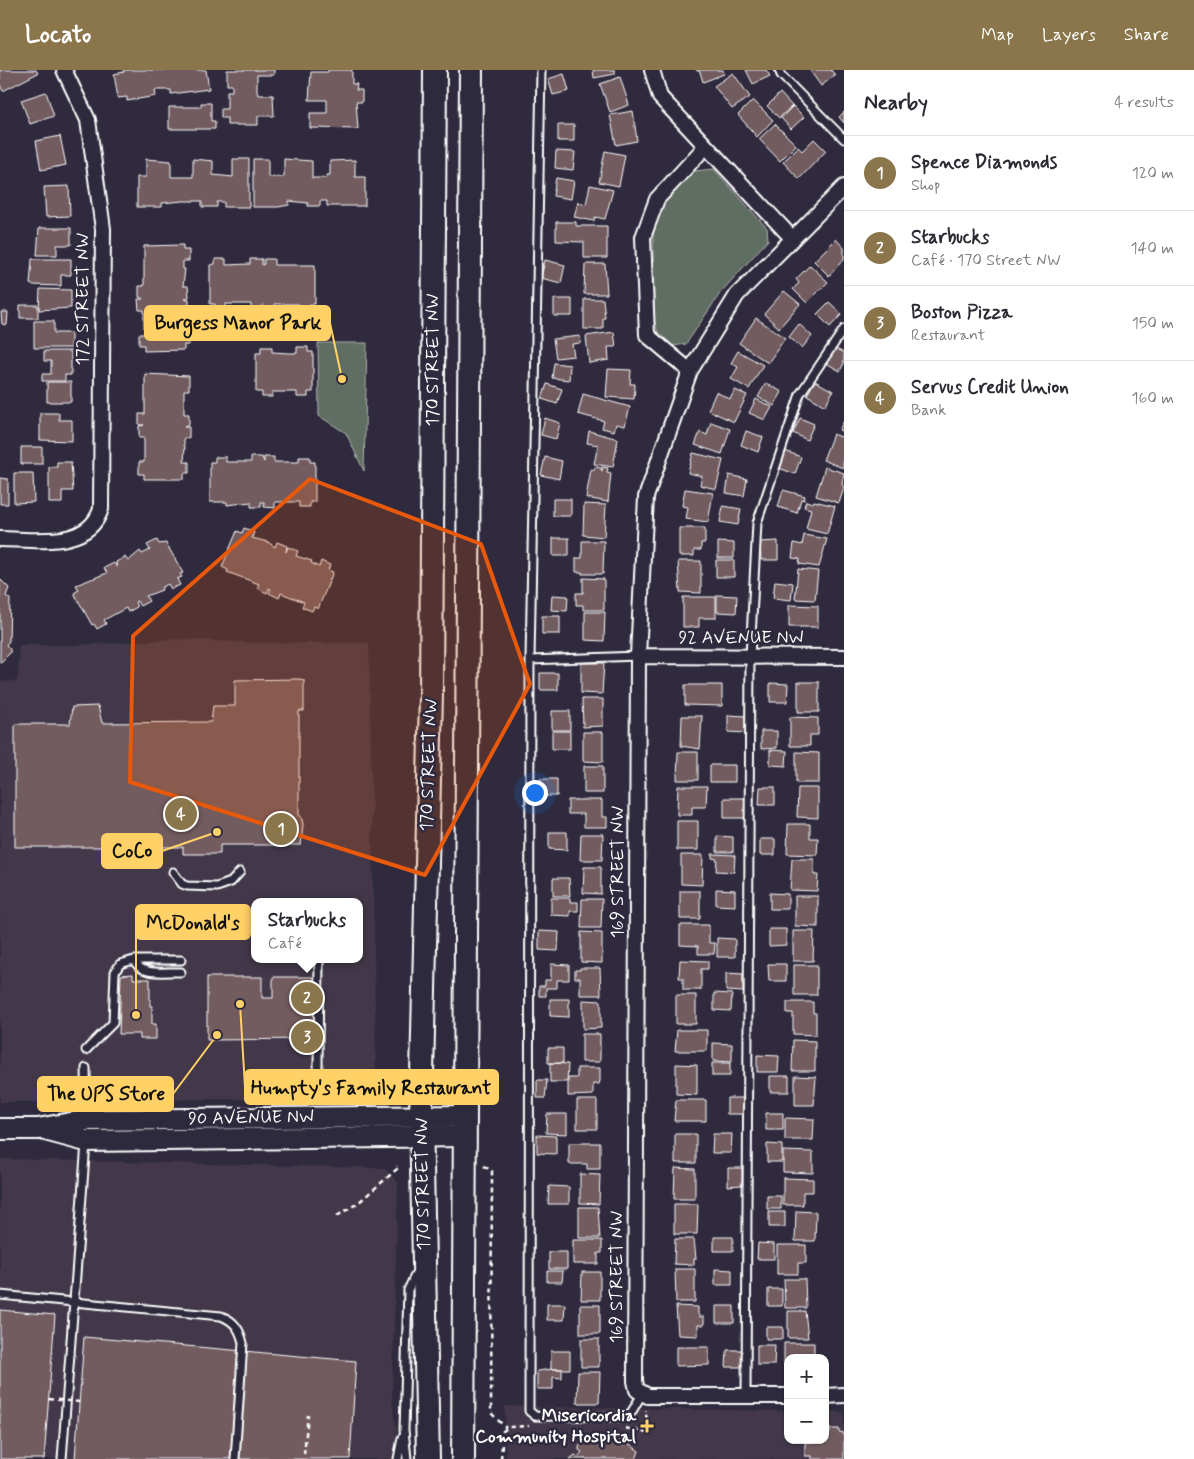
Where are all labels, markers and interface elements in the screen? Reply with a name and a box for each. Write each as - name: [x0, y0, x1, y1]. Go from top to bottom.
- text: Locato: [25, 20, 91, 51]
- text: Map: [981, 23, 1014, 47]
- text: Layers: [1042, 23, 1096, 47]
- text: Share: [1124, 23, 1169, 47]
- text: Nearby: [864, 89, 928, 117]
- text: 4 results: [1114, 92, 1174, 113]
- text: Spence Diamonds: [911, 150, 1057, 175]
- text: 1: [876, 163, 884, 184]
- text: 120 m: [1132, 163, 1174, 184]
- text: Shop: [911, 175, 940, 196]
- text: Starbucks: [911, 225, 989, 250]
- street label: 172 STREET NW: [71, 233, 95, 365]
- text: 2: [876, 238, 884, 259]
- text: 140 m: [1130, 238, 1174, 259]
- text: Café · 170 Street NW: [911, 250, 1061, 271]
- street label: 170 STREET NW: [421, 294, 445, 426]
- text: Boston Pizza: [911, 300, 1012, 325]
- callout: Burgess Manor Park: [145, 306, 330, 340]
- text: Burgess Manor Park: [154, 311, 322, 339]
- text: 3: [876, 313, 884, 334]
- text: 150 m: [1132, 313, 1174, 334]
- text: Restaurant: [911, 325, 985, 346]
- text: Servus Credit Union: [911, 375, 1069, 400]
- text: 4: [875, 388, 885, 409]
- text: 160 m: [1131, 388, 1174, 409]
- text: Bank: [911, 400, 946, 421]
- street label: 92 AVENUE NW: [678, 626, 804, 650]
- street label: 170 STREET NW: [415, 698, 443, 832]
- your location: [522, 780, 548, 806]
- pin: 4: [165, 795, 197, 833]
- street label: 169 STREET NW: [606, 806, 630, 938]
- pin: 1: [265, 810, 297, 848]
- callout: CoCo: [102, 834, 162, 868]
- text: CoCo: [112, 839, 152, 864]
- popup: [251, 898, 363, 963]
- callout: McDonald's: [136, 905, 250, 939]
- text: Starbucks: [268, 908, 346, 933]
- text: McDonald's: [146, 911, 240, 936]
- text: Café: [268, 933, 302, 954]
- pin: 2: [291, 979, 323, 1017]
- pin: 3: [291, 1018, 323, 1056]
- callout: Humpty's Family Restaurant: [245, 1070, 498, 1104]
- text: Humpty's Family Restaurant: [251, 1076, 491, 1101]
- callout: The UPS Store: [38, 1077, 173, 1111]
- text: The UPS Store: [47, 1082, 165, 1107]
- street label: 90 AVENUE NW: [188, 1105, 314, 1131]
- street label: 170 STREET NW: [410, 1117, 436, 1251]
- street label: 169 STREET NW: [605, 1211, 629, 1343]
- map controls: [784, 1354, 829, 1444]
- button: +: [784, 1354, 829, 1399]
- button: −: [784, 1399, 829, 1444]
- place label: Misericordia Community Hospital: [475, 1404, 637, 1449]
- marker: Misericordia Community Hospital: [640, 1419, 654, 1433]

